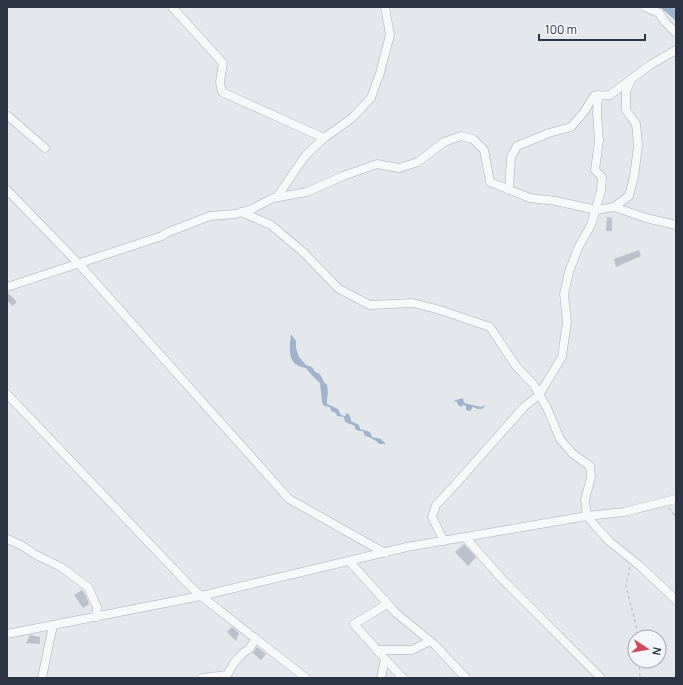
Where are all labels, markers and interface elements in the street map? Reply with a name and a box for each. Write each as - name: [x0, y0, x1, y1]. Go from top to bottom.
- scale bar: [539, 16, 645, 42]
- text: 100 m: [545, 21, 577, 38]
- north arrow: [627, 629, 667, 669]
- text: N: [649, 646, 665, 657]

